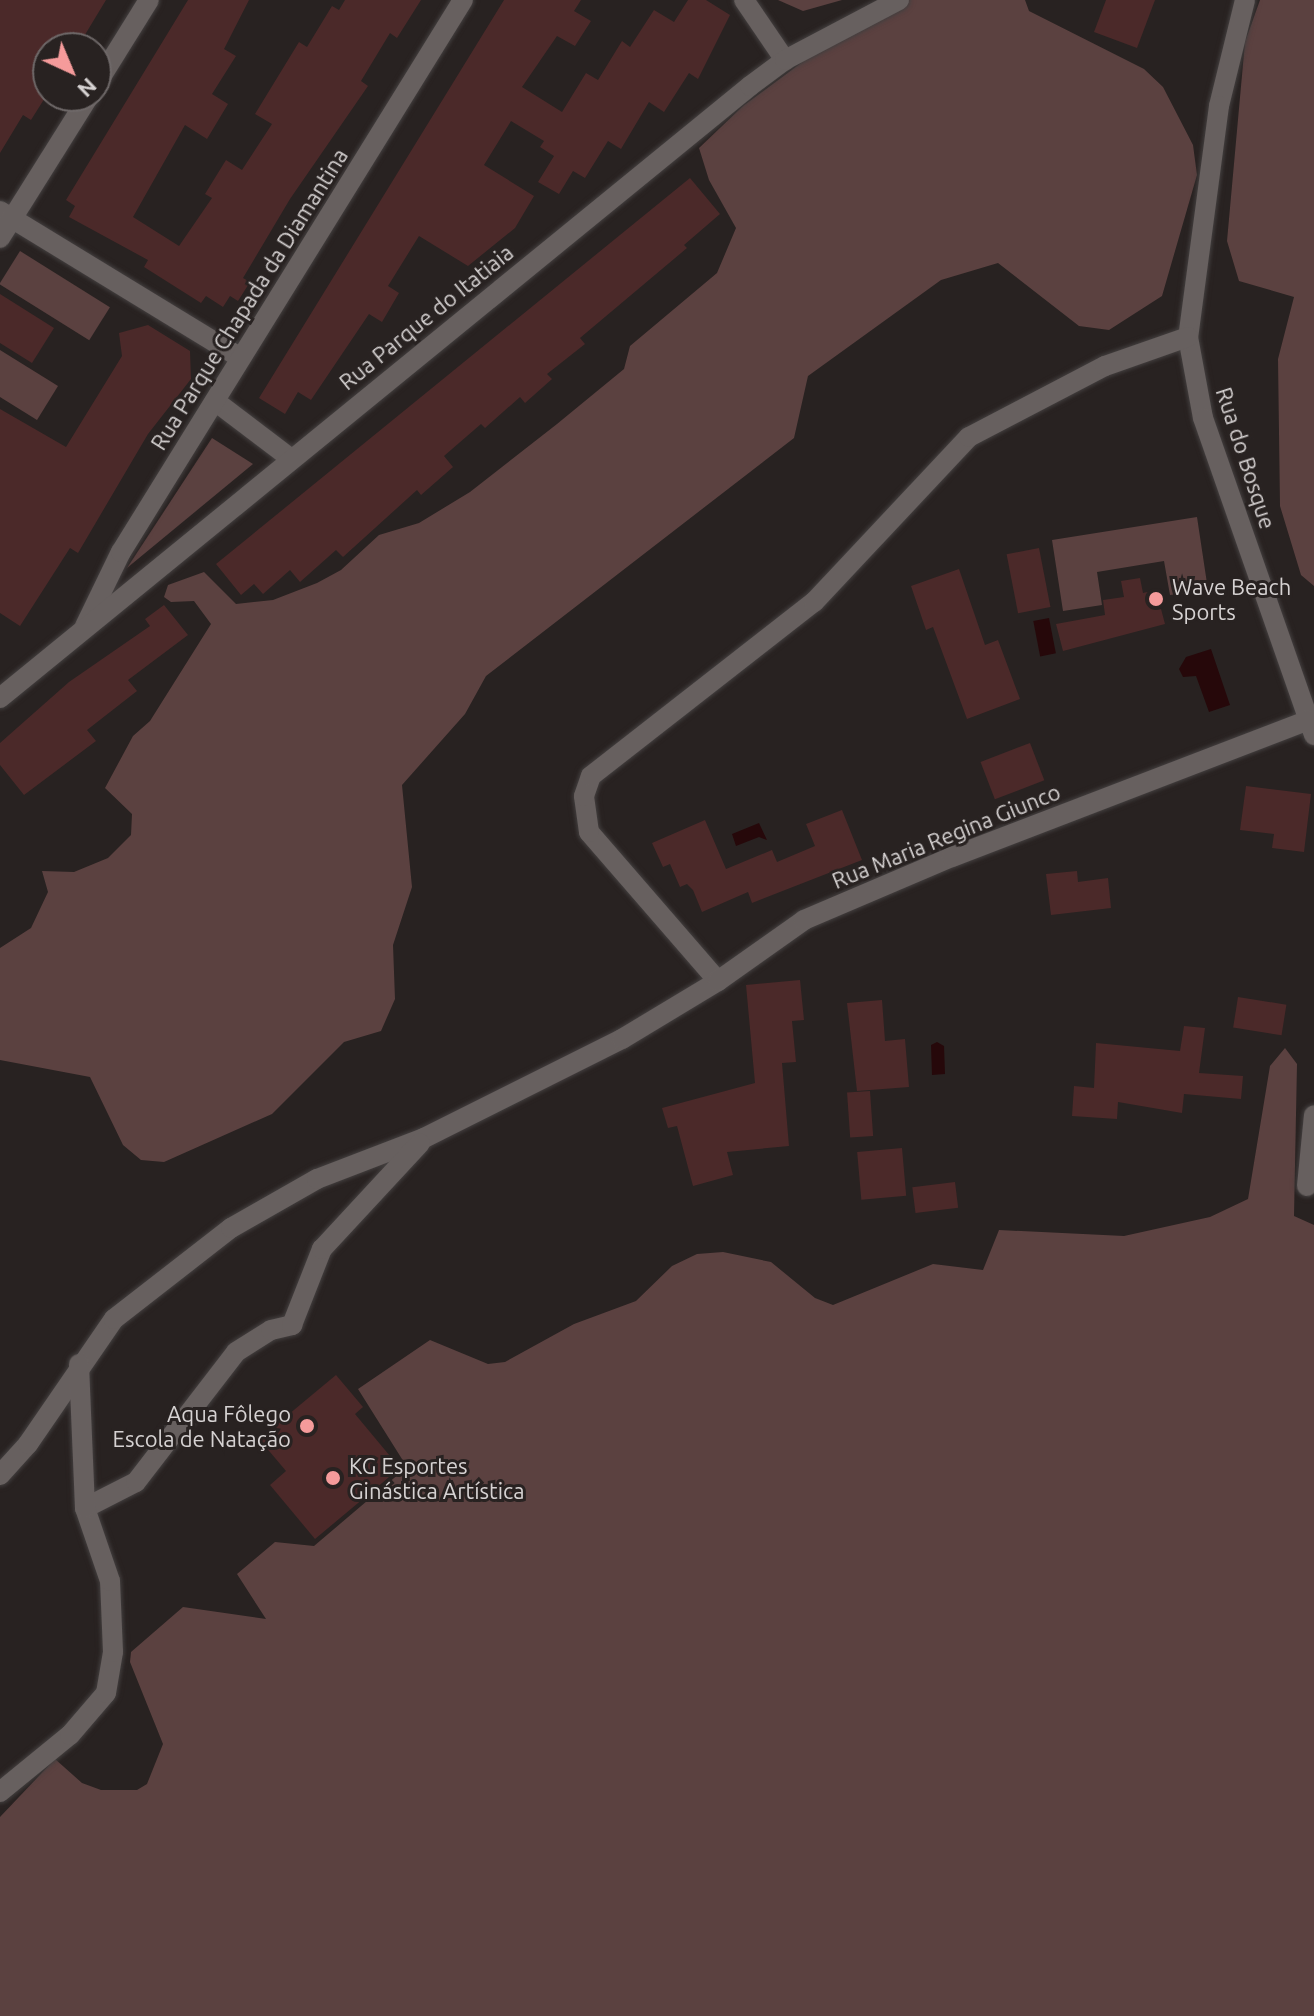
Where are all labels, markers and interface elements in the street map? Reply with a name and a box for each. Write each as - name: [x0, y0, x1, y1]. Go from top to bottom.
- north arrow: [32, 32, 112, 112]
- text: N: [73, 73, 102, 103]
- street label: Rua Parque Chapada da Diamantina: [145, 143, 353, 455]
- street label: Rua Parque do Itatiaia: [334, 239, 518, 395]
- street label: Rua do Bosque: [1211, 384, 1281, 532]
- place label: Wave Beach Sports: [1172, 573, 1291, 624]
- marker: Wave Beach Sports: [1147, 590, 1165, 608]
- street label: Rua Maria Regina Giunco: [828, 778, 1064, 894]
- place label: Aqua Fôlego Escola de Natação: [113, 1400, 291, 1452]
- marker: Aqua Fôlego Escola de Natação: [298, 1417, 316, 1435]
- place label: KG Esportes Ginástica Artística: [349, 1452, 524, 1504]
- marker: KG Esportes Ginástica Artística: [324, 1469, 342, 1487]

